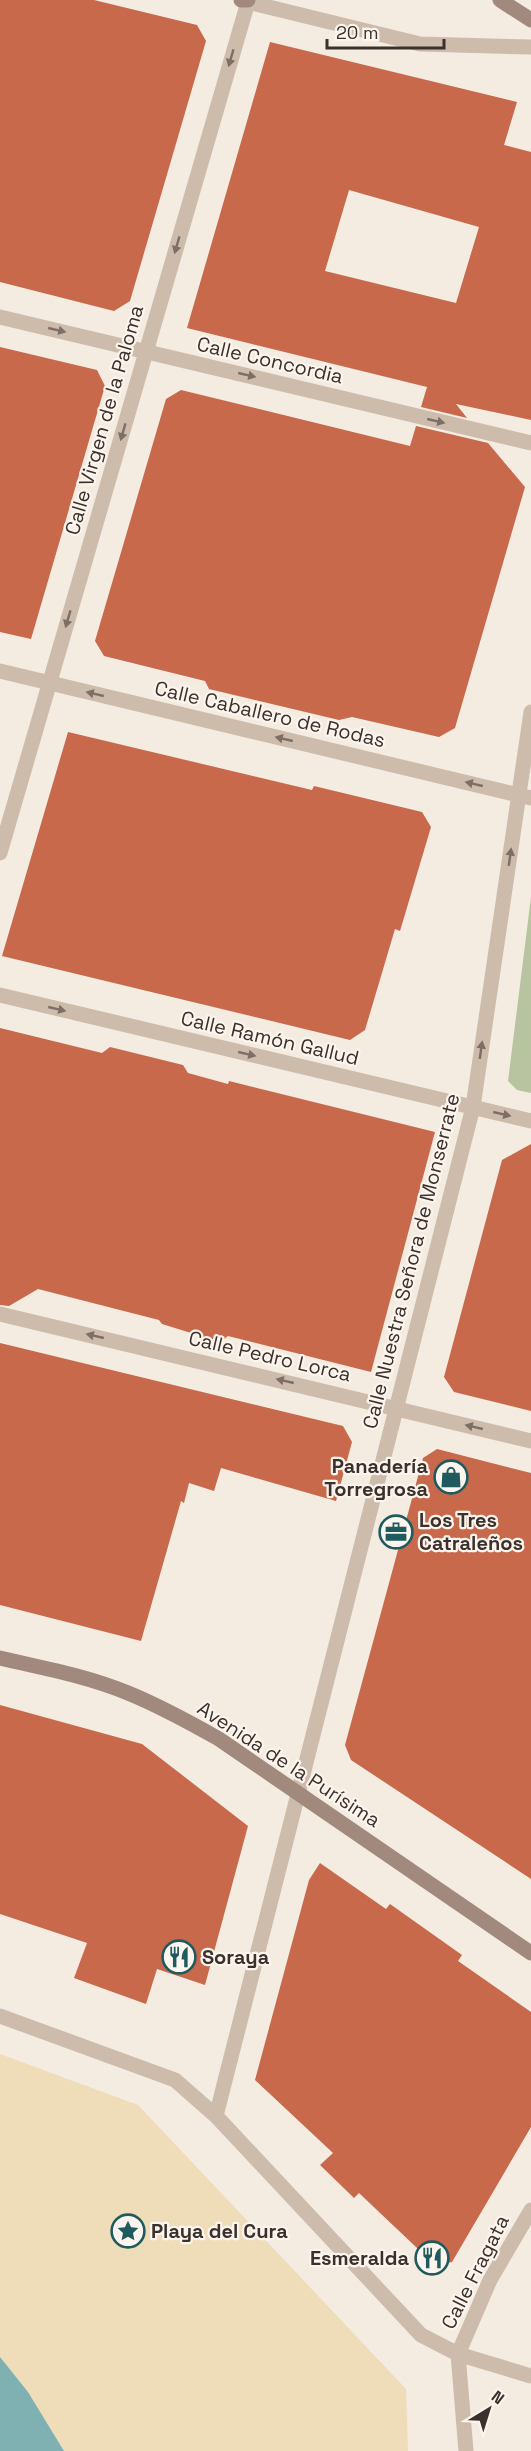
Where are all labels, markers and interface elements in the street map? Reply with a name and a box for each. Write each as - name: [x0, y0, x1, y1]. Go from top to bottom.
- scale bar: [327, 12, 444, 50]
- text: 20 m: [336, 21, 379, 44]
- one-way arrow: [226, 49, 236, 67]
- one-way arrow: [172, 236, 181, 254]
- street label: Calle Virgen de la Paloma: [59, 302, 149, 538]
- one-way arrow: [48, 326, 66, 336]
- street label: Calle Concordia: [194, 331, 346, 389]
- one-way arrow: [237, 371, 256, 381]
- one-way arrow: [427, 416, 446, 426]
- one-way arrow: [117, 423, 127, 441]
- one-way arrow: [63, 611, 72, 629]
- street label: Calle Caballero de Rodas: [152, 675, 388, 753]
- one-way arrow: [85, 689, 104, 699]
- one-way arrow: [275, 734, 294, 744]
- one-way arrow: [465, 779, 483, 789]
- one-way arrow: [506, 847, 515, 866]
- one-way arrow: [48, 1004, 66, 1014]
- street label: Calle Ramón Gallud: [178, 1005, 362, 1071]
- one-way arrow: [477, 1040, 486, 1059]
- one-way arrow: [237, 1049, 256, 1059]
- street label: Calle Nuestra Señora de Monserrate: [357, 1091, 465, 1431]
- one-way arrow: [493, 1110, 511, 1120]
- street label: Calle Pedro Lorca: [186, 1325, 354, 1387]
- one-way arrow: [86, 1331, 104, 1341]
- one-way arrow: [275, 1376, 294, 1386]
- one-way arrow: [465, 1422, 483, 1432]
- place label: Panadería Torregrosa: [324, 1453, 428, 1502]
- shop icon: Panadería Torregrosa: [433, 1459, 469, 1495]
- place label: Los Tres Catraleños: [419, 1507, 523, 1556]
- office icon: Los Tres Catraleños: [378, 1514, 414, 1550]
- street label: Avenida de la Purísima: [192, 1695, 386, 1833]
- restaurant icon: Soraya: [161, 1939, 197, 1975]
- place label: Soraya: [202, 1944, 270, 1970]
- street label: Calle Fragata: [435, 2211, 515, 2333]
- place icon: Playa del Cura: [110, 2213, 146, 2249]
- place label: Playa del Cura: [151, 2218, 288, 2244]
- restaurant icon: Esmeralda: [414, 2240, 450, 2276]
- place label: Esmeralda: [310, 2245, 409, 2271]
- north arrow: [459, 2379, 519, 2439]
- text: N: [487, 2386, 509, 2409]

